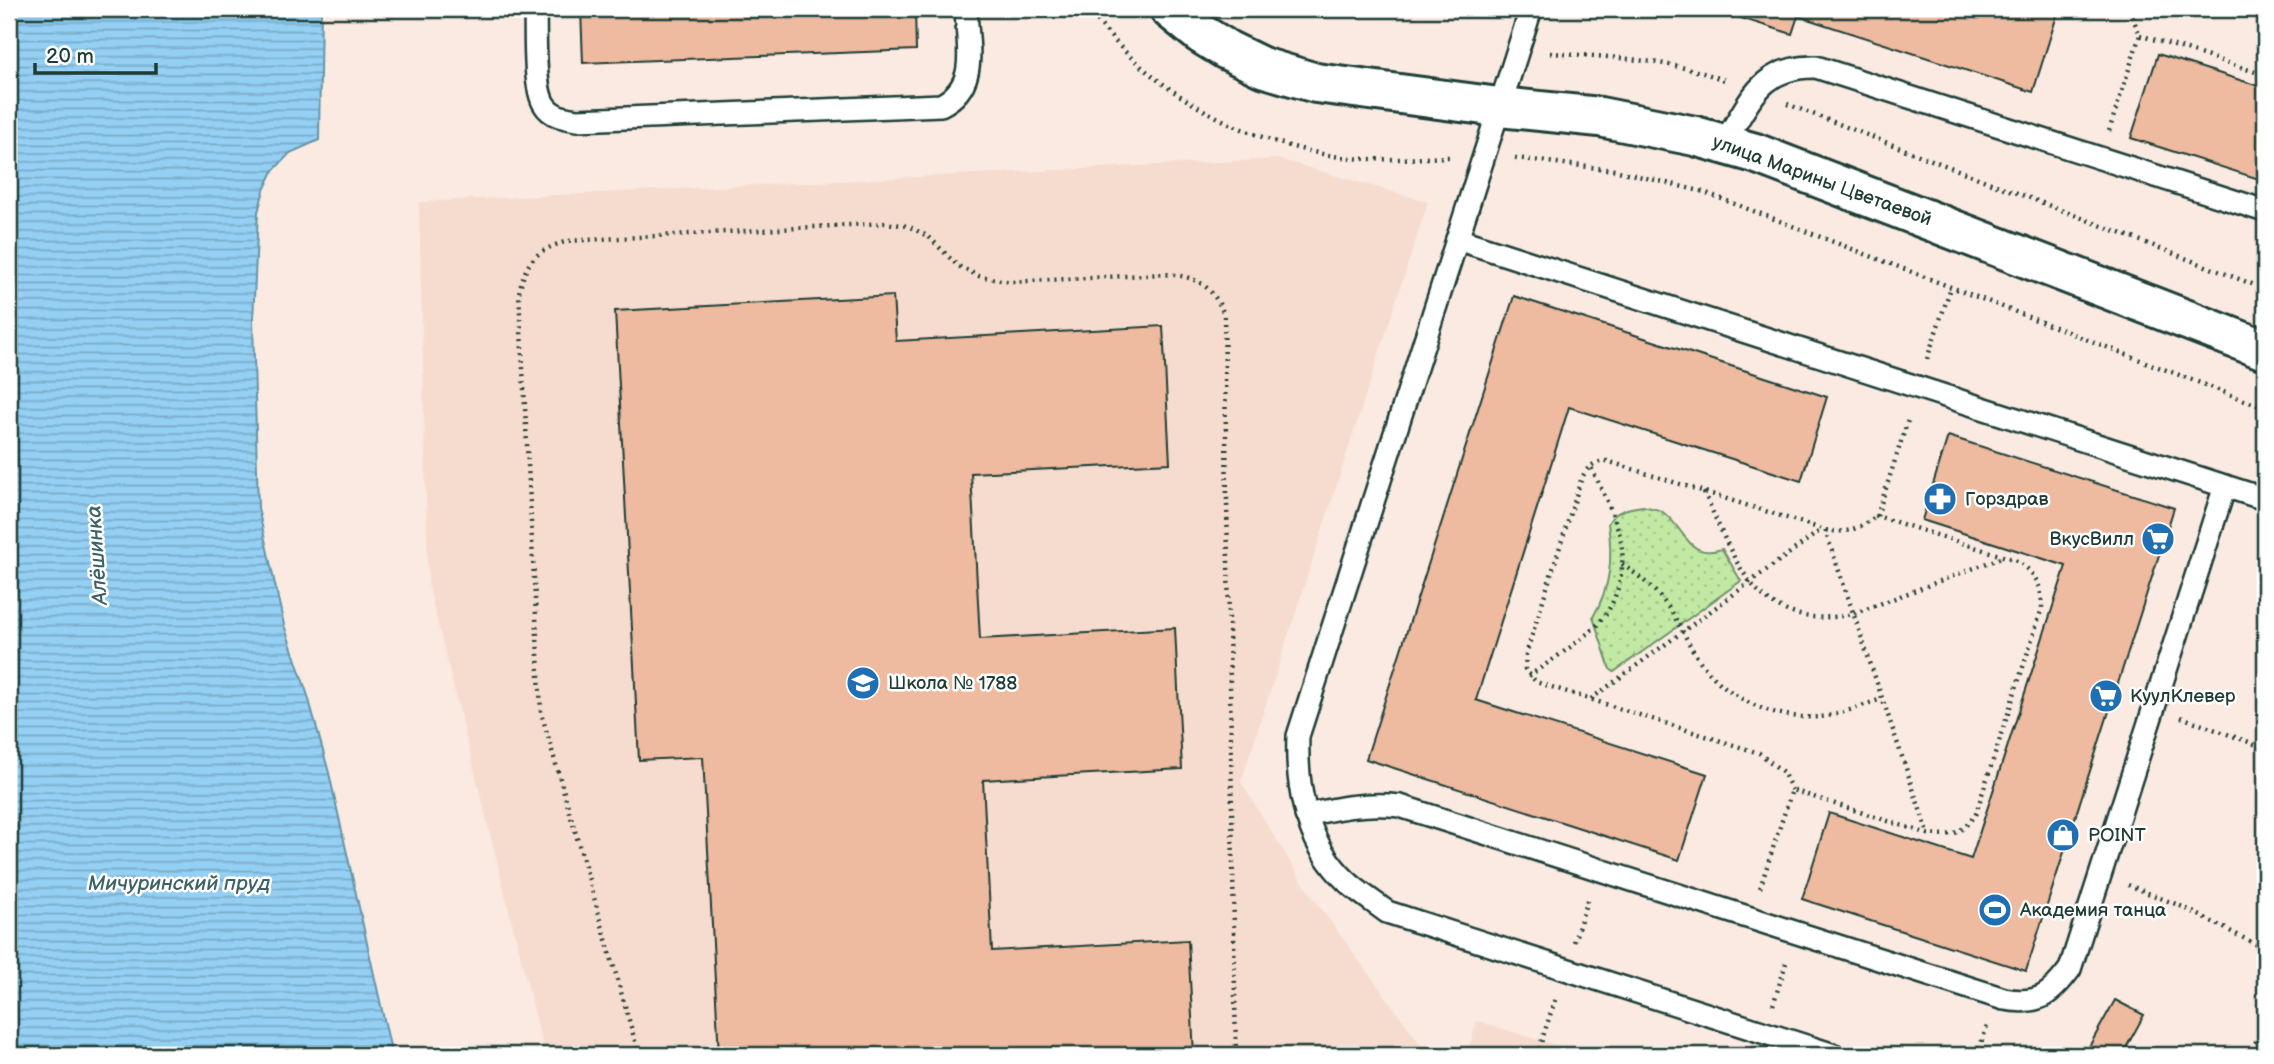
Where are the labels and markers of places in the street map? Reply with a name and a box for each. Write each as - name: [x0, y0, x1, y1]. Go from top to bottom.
- pharmacy icon: Горздрав: [1921, 480, 1959, 518]
- place label: Горздрав: [1965, 488, 2049, 511]
- supermarket icon: ВкусВилл: [2139, 520, 2177, 558]
- place label: ВкусВилл: [2049, 528, 2134, 551]
- school or university icon: Школа № 1788: [844, 664, 882, 702]
- place label: Школа № 1788: [888, 672, 1017, 695]
- supermarket icon: КуулКлевер: [2087, 677, 2125, 715]
- place label: КуулКлевер: [2130, 685, 2236, 708]
- shop icon: POINT: [2044, 816, 2082, 854]
- place label: POINT: [2088, 824, 2147, 847]
- sports icon: Академия танца: [1976, 891, 2014, 929]
- place label: Академия танца: [2019, 899, 2166, 922]

